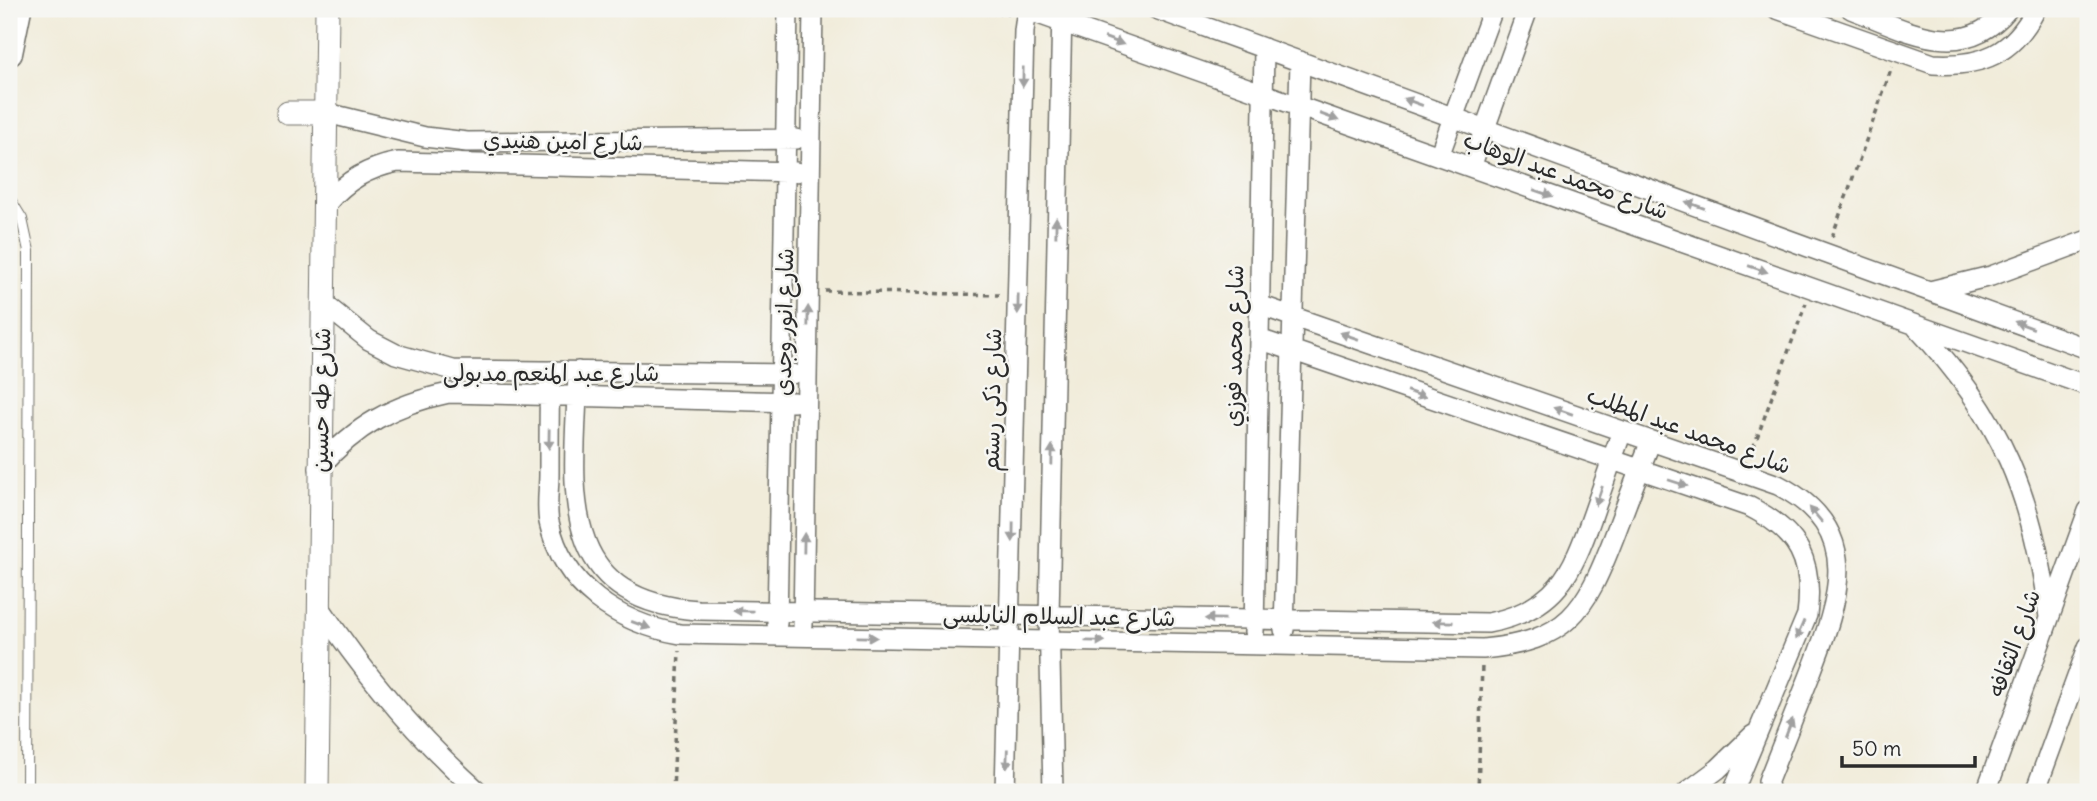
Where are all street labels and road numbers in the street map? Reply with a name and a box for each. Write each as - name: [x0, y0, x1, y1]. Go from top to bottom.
- street label: شارع محمد عبد الوهاب: [1459, 124, 1673, 227]
- street label: شارع امين هنيدي: [483, 125, 643, 159]
- street label: شارع انور وجدى: [768, 248, 801, 396]
- street label: شارع محمد فوزي: [1218, 265, 1252, 427]
- street label: شارع طه حسين: [305, 327, 338, 473]
- street label: شارع ذكى رستم: [976, 328, 1011, 472]
- street label: شارع عبد المنعم مدبولى: [443, 358, 659, 391]
- street label: شارع محمد عبد المطلب: [1583, 379, 1795, 482]
- street label: شارع الثقافه: [1981, 585, 2048, 701]
- street label: شارع عبد السلام النابلسى: [942, 599, 1176, 636]

